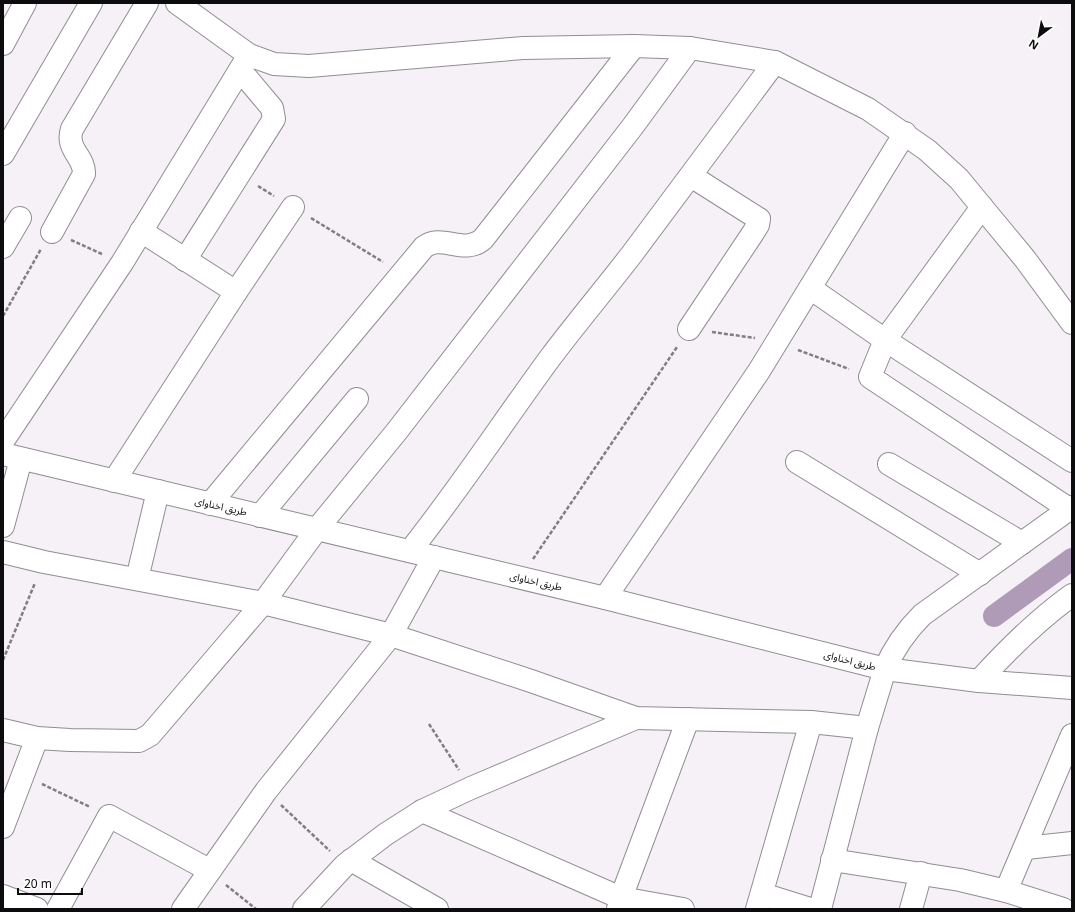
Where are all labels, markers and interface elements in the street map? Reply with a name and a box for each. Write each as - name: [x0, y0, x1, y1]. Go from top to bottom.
- north arrow: [1019, 16, 1059, 56]
- text: N: [1026, 36, 1041, 54]
- street label: طريق اخناواى: [194, 493, 249, 519]
- street label: طريق اخناواى: [509, 568, 564, 594]
- street label: طريق اخناواى: [823, 647, 878, 673]
- scale bar: [18, 870, 82, 896]
- text: 20 m: [24, 875, 52, 892]

